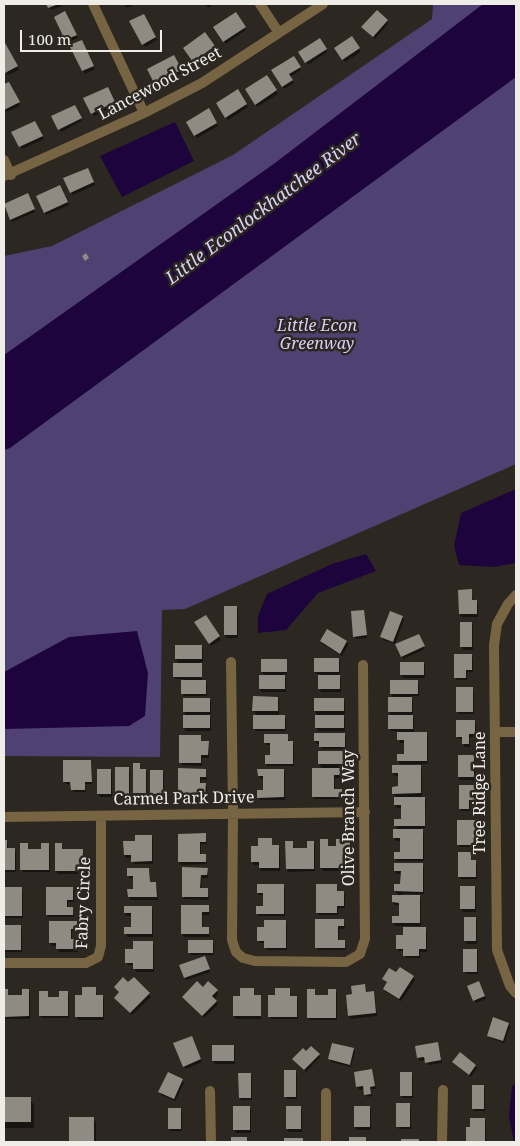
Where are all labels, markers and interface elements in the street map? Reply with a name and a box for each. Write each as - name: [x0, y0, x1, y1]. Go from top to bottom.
- scale bar: [22, 20, 165, 52]
- text: 100 m: [28, 29, 71, 49]
- street label: Lancewood Street: [95, 43, 225, 125]
- water label: Little Econlockhatchee River: [162, 128, 366, 290]
- park label: Little Econ Greenway: [277, 316, 357, 354]
- street label: Tree Ridge Lane: [470, 731, 490, 855]
- street label: Olive Branch Way: [339, 750, 359, 886]
- street label: Carmel Park Drive: [113, 788, 255, 810]
- street label: Fabry Circle: [73, 857, 95, 949]

